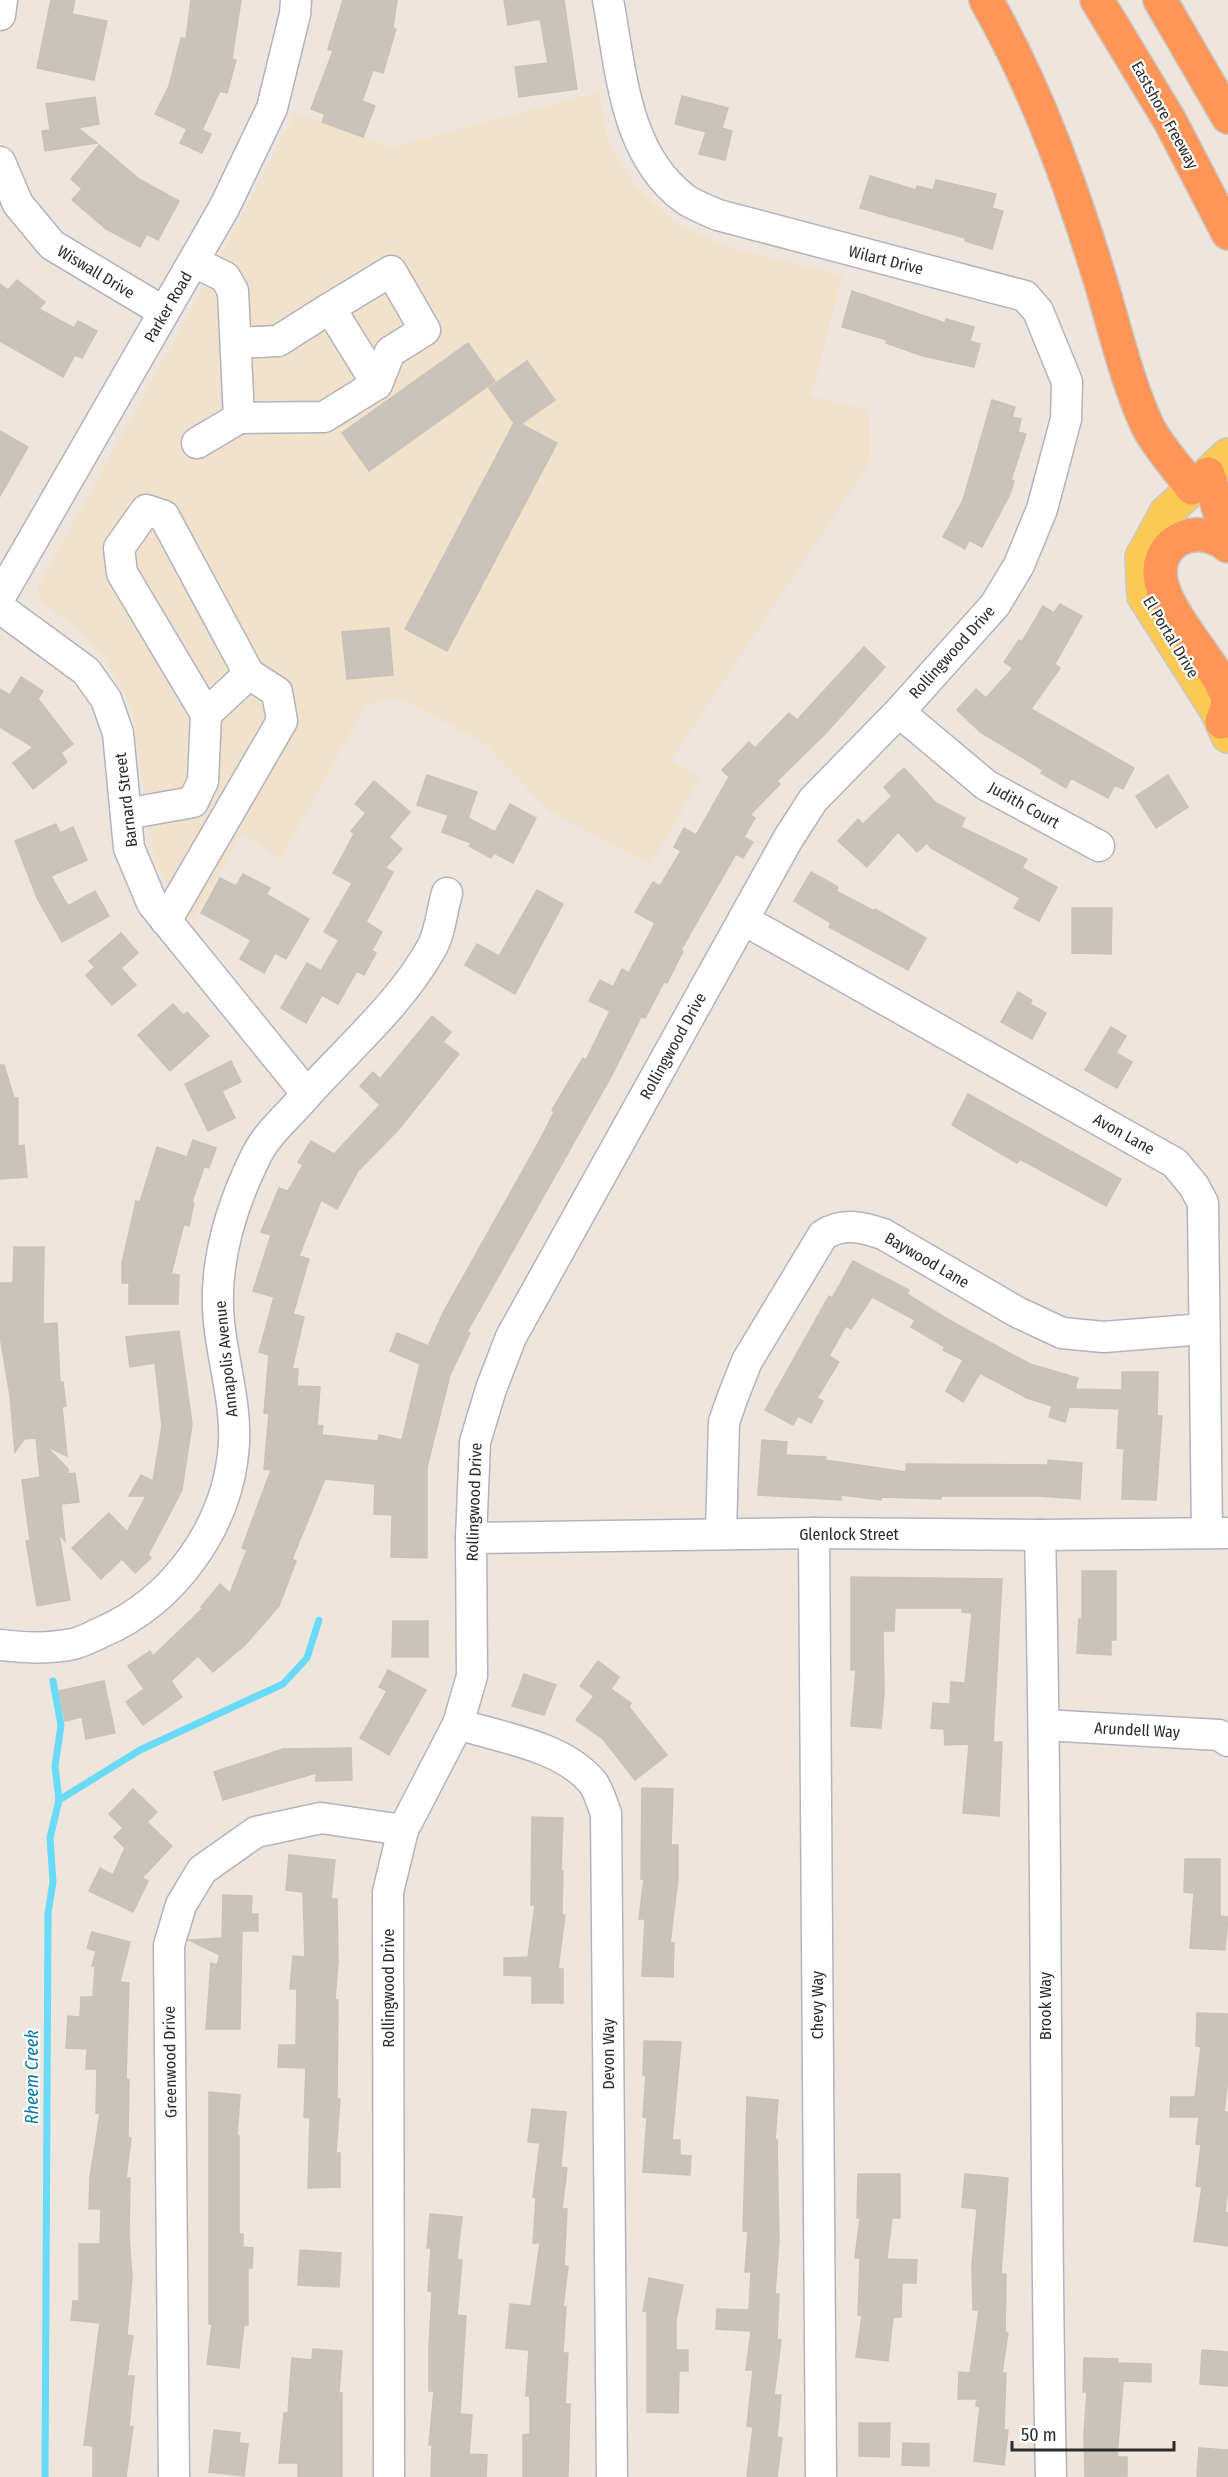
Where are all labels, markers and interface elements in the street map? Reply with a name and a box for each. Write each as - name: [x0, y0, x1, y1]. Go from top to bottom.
- street label: Eastshore Freeway: [1128, 58, 1203, 173]
- street label: Wiswall Drive: [54, 242, 138, 303]
- street label: Wilart Drive: [847, 242, 925, 278]
- street label: Parker Road: [140, 268, 196, 346]
- street label: El Portal Drive: [1139, 593, 1203, 681]
- street label: Rollingwood Drive: [905, 601, 999, 703]
- street label: Barnard Street: [111, 751, 141, 848]
- street label: Judith Court: [985, 778, 1063, 833]
- street label: Rollingwood Drive: [636, 989, 710, 1103]
- street label: Avon Lane: [1090, 1109, 1158, 1159]
- street label: Baywood Lane: [881, 1228, 973, 1292]
- street label: Annapolis Avenue: [210, 1300, 242, 1418]
- street label: Rollingwood Drive: [462, 1442, 486, 1562]
- street label: Glenlock Street: [799, 1525, 900, 1544]
- street label: Arundell Way: [1094, 1718, 1181, 1742]
- street label: Rollingwood Drive: [379, 1928, 398, 2047]
- street label: Chevy Way: [808, 1970, 827, 2039]
- street label: Brook Way: [1036, 1971, 1055, 2040]
- street label: Greenwood Drive: [160, 2006, 180, 2118]
- street label: Devon Way: [599, 2018, 618, 2090]
- water label: Rheem Creek: [21, 2030, 43, 2124]
- scale bar: [1012, 2414, 1174, 2452]
- text: 50 m: [1021, 2424, 1057, 2446]

